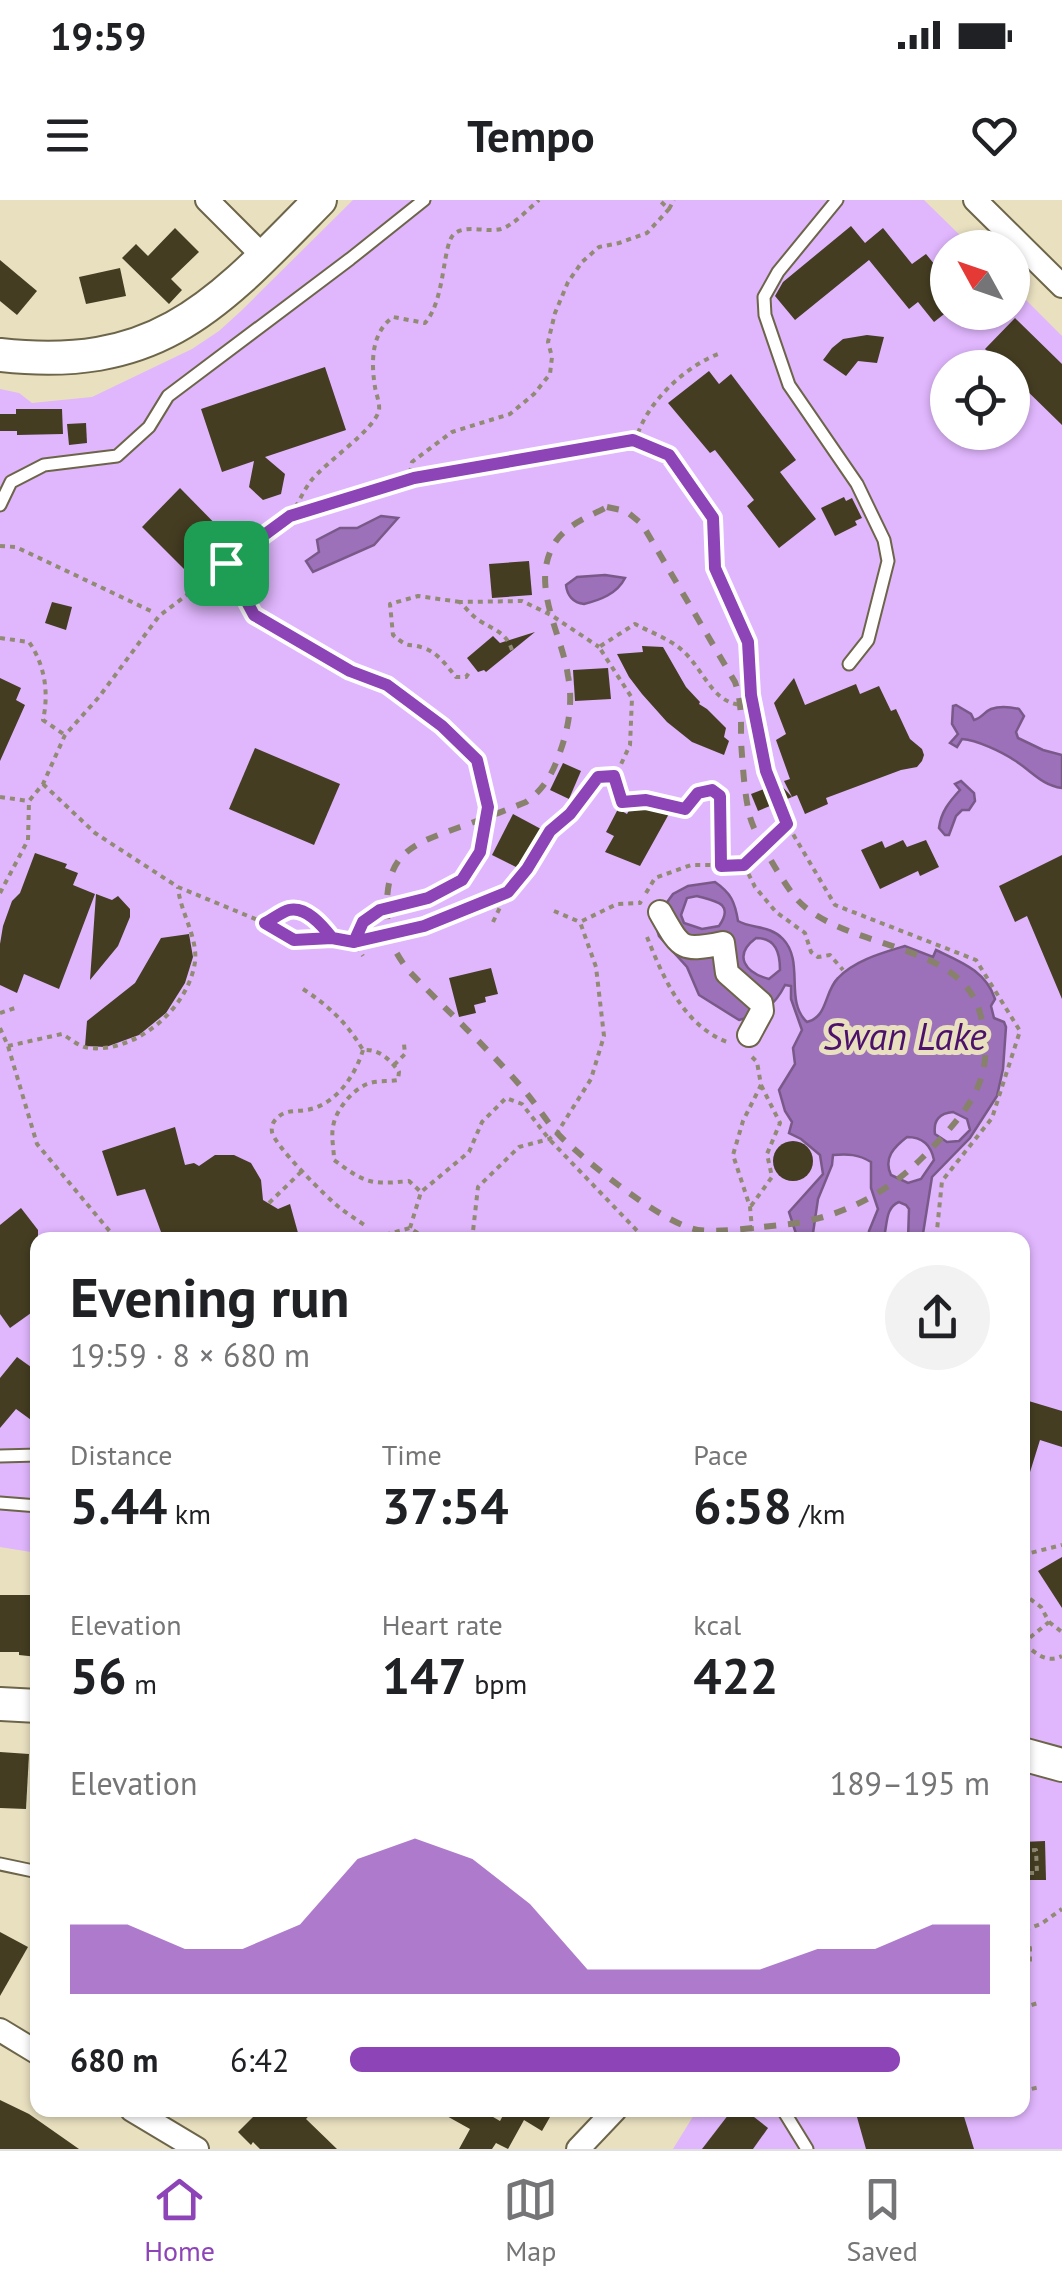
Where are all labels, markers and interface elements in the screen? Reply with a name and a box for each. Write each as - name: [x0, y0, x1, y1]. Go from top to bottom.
- text: 19:59: [50, 11, 146, 60]
- text: Tempo: [467, 106, 595, 164]
- icon: menu: [40, 108, 95, 163]
- icon: heart: [967, 108, 1022, 163]
- north arrow: [930, 230, 1030, 330]
- map controls: [930, 230, 1030, 450]
- button: locate: [930, 350, 1030, 450]
- pin: [184, 521, 269, 606]
- icon: arrive: [199, 536, 254, 591]
- water label: Swan Lake: [823, 1011, 987, 1060]
- text: Evening run: [70, 1261, 350, 1332]
- button: share: [885, 1265, 990, 1370]
- text: 19:59 · 8 × 680 m: [70, 1334, 310, 1376]
- text: Distance: [70, 1436, 173, 1473]
- text: Time: [382, 1436, 442, 1473]
- text: Pace: [693, 1436, 748, 1473]
- text: 5.44: [70, 1473, 167, 1538]
- text: 37:54: [382, 1473, 509, 1538]
- text: 6:58: [693, 1473, 792, 1538]
- text: km: [167, 1495, 211, 1532]
- text: /km: [792, 1495, 845, 1532]
- text: Elevation: [70, 1606, 182, 1643]
- text: Heart rate: [382, 1606, 503, 1643]
- text: kcal: [693, 1606, 741, 1643]
- text: 56: [70, 1643, 127, 1708]
- text: 147: [382, 1643, 467, 1708]
- text: 422: [693, 1643, 778, 1708]
- text: m: [127, 1665, 157, 1702]
- text: bpm: [467, 1665, 527, 1702]
- text: Elevation: [70, 1762, 197, 1804]
- text: 189–195 m: [830, 1762, 990, 1804]
- text: 680 m: [70, 2039, 158, 2081]
- text: 6:42: [230, 2039, 289, 2081]
- tab: Home: [144, 2172, 215, 2269]
- tab: Map: [503, 2172, 558, 2269]
- tab: Saved: [847, 2172, 918, 2269]

